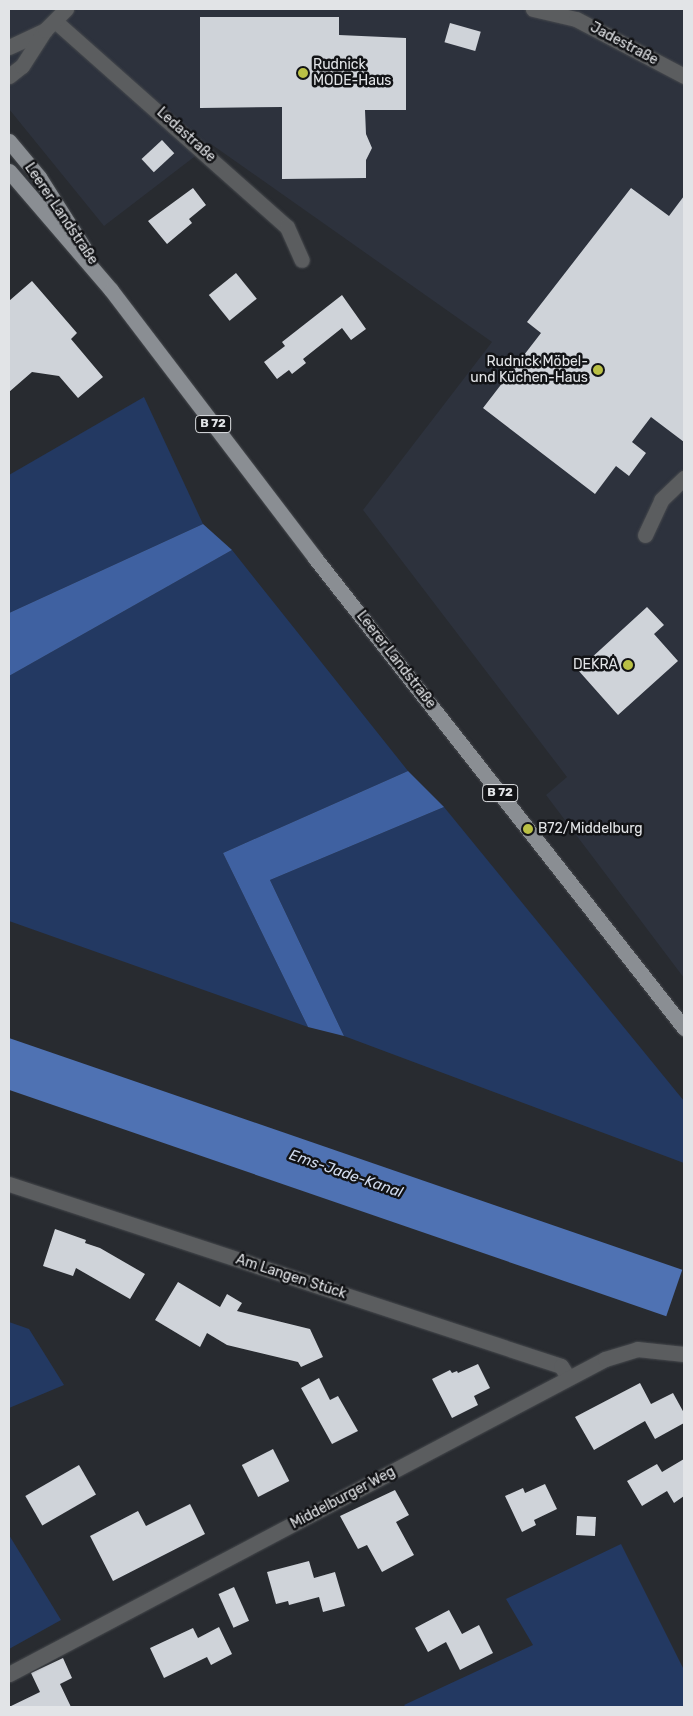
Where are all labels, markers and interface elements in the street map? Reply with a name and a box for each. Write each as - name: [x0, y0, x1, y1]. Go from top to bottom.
- street label: Jadestraße: [587, 19, 661, 69]
- place label: Rudnick MODE-Haus: [313, 57, 391, 90]
- marker: Rudnick MODE-Haus: [297, 67, 309, 79]
- street label: Ledastraße: [153, 104, 219, 166]
- street label: Leerer Landstraße: [21, 160, 101, 268]
- place label: Rudnick Möbel- und Küchen-Haus: [470, 354, 588, 387]
- marker: Rudnick Möbel- und Küchen-Haus: [592, 364, 604, 376]
- road number: B 72: [194, 414, 232, 434]
- street label: Leerer Landstraße: [353, 608, 439, 712]
- place label: DEKRA: [573, 657, 618, 673]
- marker: DEKRA: [622, 659, 634, 671]
- road number: B 72: [481, 784, 519, 802]
- place label: B72/Middelburg: [538, 821, 643, 837]
- marker: B72/Middelburg: [522, 823, 534, 835]
- water label: Ems-Jade-Kanal: [287, 1146, 405, 1202]
- street label: Am Langen Stück: [234, 1251, 348, 1303]
- street label: Middelburger Weg: [288, 1463, 398, 1533]

